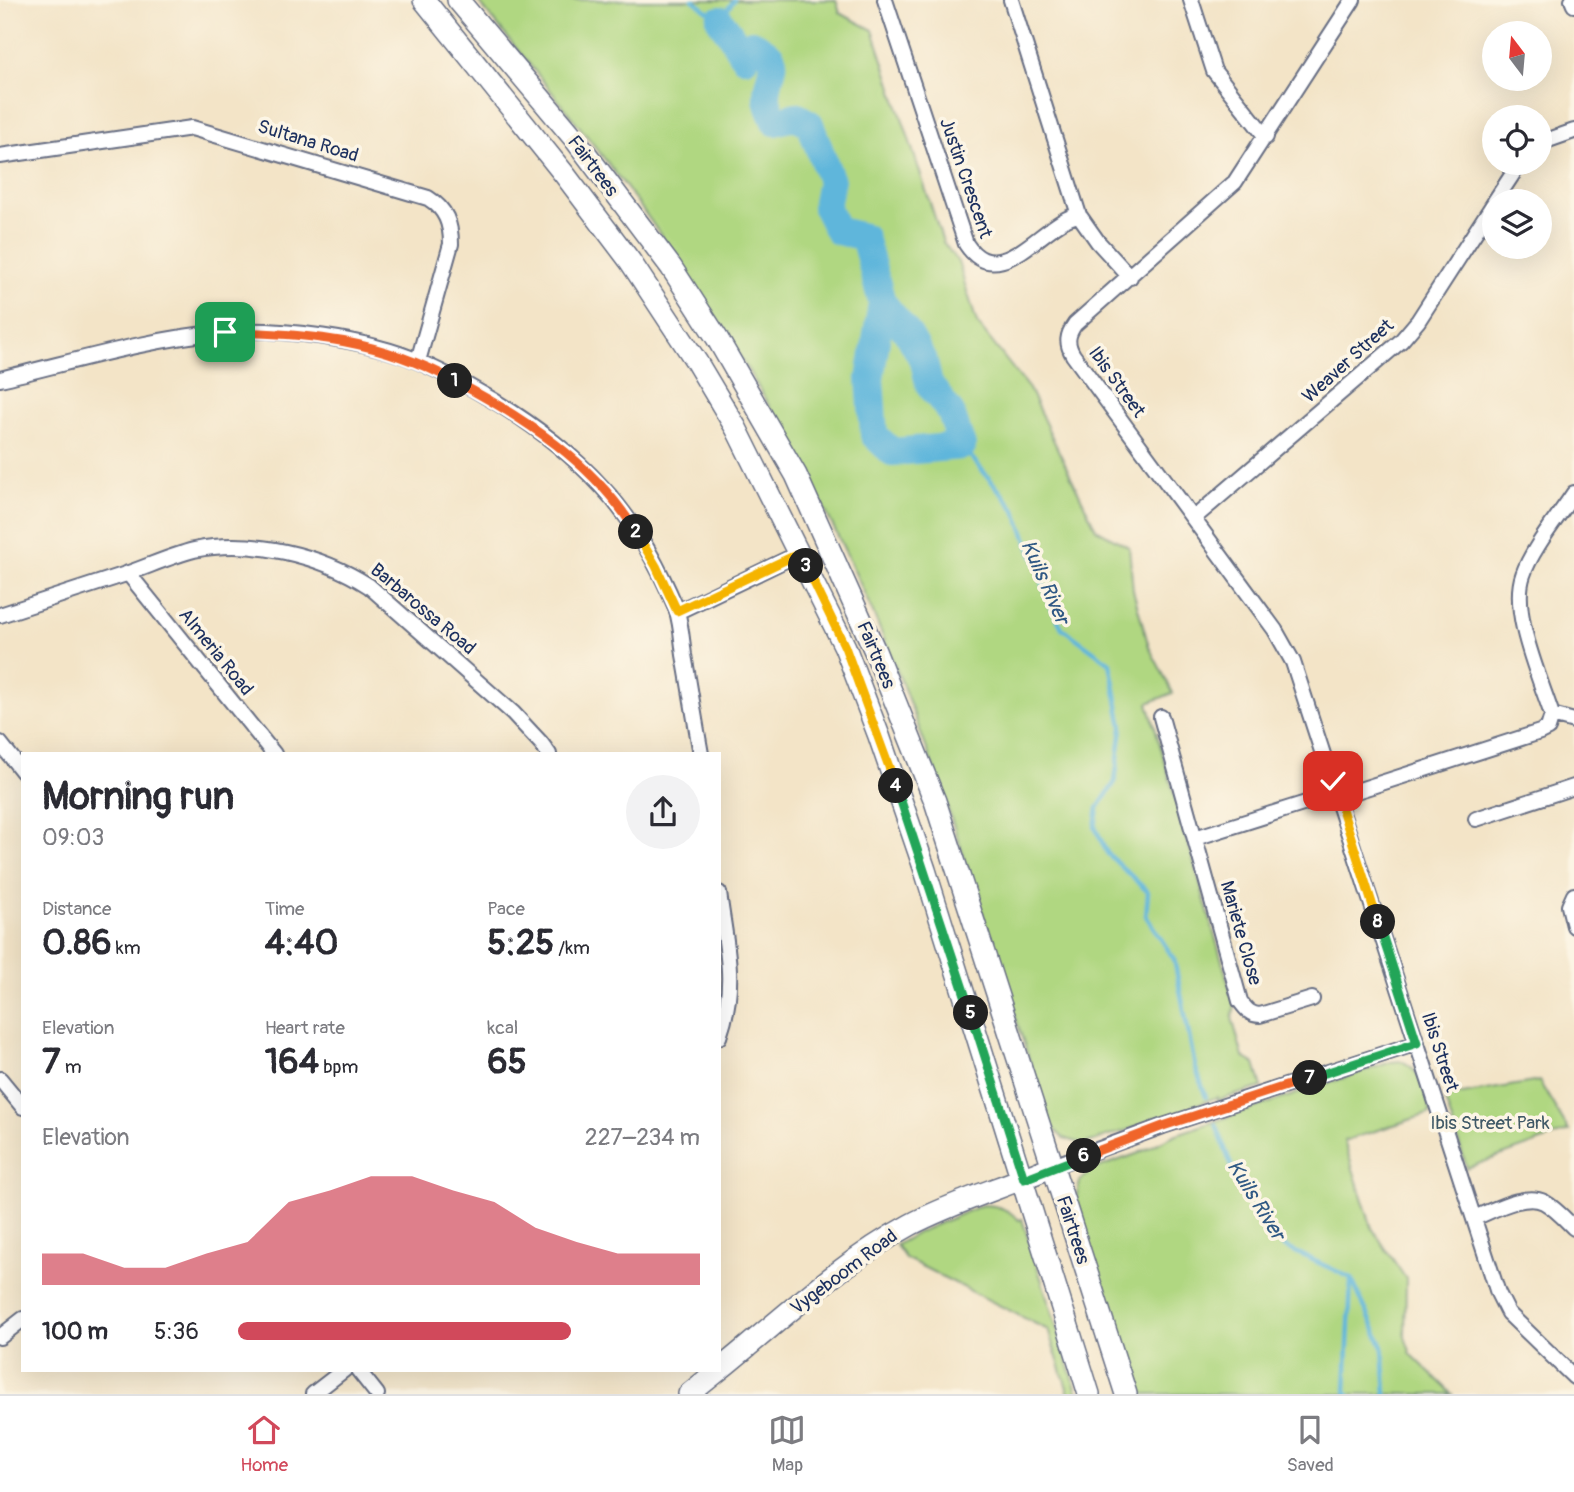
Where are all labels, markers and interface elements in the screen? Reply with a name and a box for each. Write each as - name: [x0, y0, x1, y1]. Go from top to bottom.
- north arrow: [1482, 21, 1552, 91]
- map controls: [1482, 21, 1552, 259]
- button: locate: [1482, 105, 1552, 175]
- street label: Sultana Road: [255, 114, 361, 168]
- street label: Justin Crescent: [934, 115, 998, 242]
- street label: Fairtrees: [562, 131, 624, 202]
- button: layers: [1482, 189, 1552, 259]
- pin: [195, 302, 255, 362]
- icon: arrive: [206, 313, 244, 351]
- street label: Weaver Street: [1297, 313, 1399, 408]
- street label: Ibis Street: [1083, 342, 1151, 423]
- pin: 1: [438, 364, 472, 398]
- text: 1: [451, 368, 458, 392]
- pin: 2: [618, 514, 654, 550]
- text: 2: [630, 519, 641, 543]
- water label: Kuils River: [1014, 536, 1077, 631]
- pin: 3: [788, 548, 824, 584]
- text: 3: [800, 553, 811, 577]
- street label: Barbarossa Road: [365, 558, 481, 660]
- street label: Almeria Road: [173, 603, 259, 701]
- street label: Fairtrees: [851, 618, 901, 693]
- pin: [1303, 751, 1363, 811]
- icon: check: [1314, 762, 1352, 800]
- pin: 4: [878, 768, 914, 804]
- text: Morning run: [42, 773, 234, 821]
- text: 4: [890, 773, 901, 797]
- button: share: [626, 775, 700, 849]
- text: 09:03: [42, 823, 104, 852]
- street label: Mariete Close: [1215, 878, 1268, 989]
- text: Distance: [42, 897, 111, 921]
- text: Time: [265, 897, 304, 921]
- text: Pace: [487, 897, 525, 921]
- pin: 8: [1360, 904, 1396, 940]
- text: 8: [1373, 909, 1382, 933]
- text: 0.86: [42, 921, 112, 965]
- text: 4:40: [265, 921, 339, 965]
- text: 5:25: [487, 921, 554, 965]
- text: km: [112, 936, 141, 960]
- text: /km: [554, 936, 590, 960]
- pin: 5: [954, 996, 988, 1030]
- text: 5: [965, 1000, 976, 1024]
- street label: Ibis Street: [1416, 1009, 1464, 1095]
- text: Elevation: [42, 1016, 114, 1040]
- text: Heart rate: [265, 1016, 345, 1040]
- text: kcal: [487, 1016, 518, 1040]
- text: 7: [42, 1040, 61, 1084]
- text: 164: [265, 1040, 319, 1084]
- text: 65: [487, 1040, 527, 1084]
- text: m: [61, 1055, 82, 1079]
- text: bpm: [319, 1055, 358, 1079]
- pin: 7: [1292, 1060, 1328, 1096]
- text: 7: [1304, 1065, 1315, 1089]
- park label: Ibis Street Park: [1430, 1111, 1550, 1135]
- text: Elevation: [42, 1123, 130, 1152]
- text: 227–234 m: [585, 1123, 700, 1152]
- pin: 6: [1066, 1138, 1102, 1174]
- text: 6: [1078, 1143, 1089, 1167]
- water label: Kuils River: [1221, 1155, 1293, 1247]
- street label: Fairtrees: [1051, 1193, 1095, 1268]
- street label: Vygeboom Road: [786, 1224, 902, 1320]
- text: 100 m: [42, 1317, 108, 1346]
- text: 5:36: [154, 1317, 199, 1346]
- tab: Home: [240, 1411, 288, 1477]
- tab: Map: [768, 1411, 806, 1477]
- tab: Saved: [1287, 1411, 1334, 1477]

